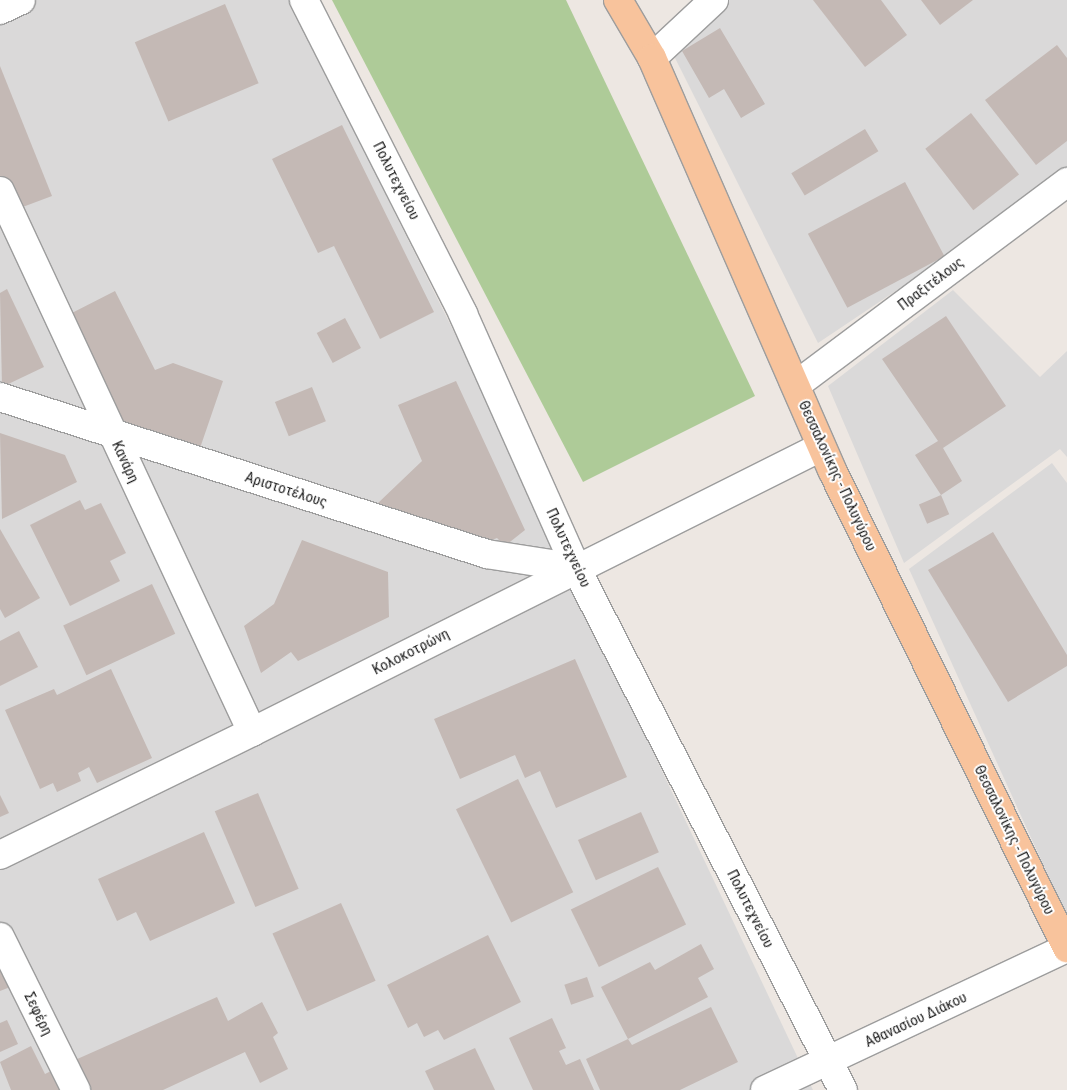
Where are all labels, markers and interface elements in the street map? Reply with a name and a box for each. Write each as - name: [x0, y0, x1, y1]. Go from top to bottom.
- street label: Πολυτεχνείου: [369, 139, 423, 223]
- street label: Πραξιτέλους: [895, 253, 967, 315]
- street label: Θεσσαλονίκης - Πολυγύρου: [794, 398, 880, 554]
- street label: Κανάρη: [108, 438, 142, 486]
- street label: Αριστοτέλους: [243, 468, 329, 512]
- street label: Πολυτεχνείου: [542, 506, 594, 590]
- street label: Κολοκοτρώνη: [369, 625, 453, 679]
- street label: Θεσσαλονίκης - Πολυγύρου: [970, 762, 1058, 918]
- street label: Πολυτεχνείου: [723, 867, 777, 951]
- street label: Αθανασίου Διάκου: [862, 988, 970, 1052]
- street label: Σεφέρη: [20, 989, 56, 1039]

